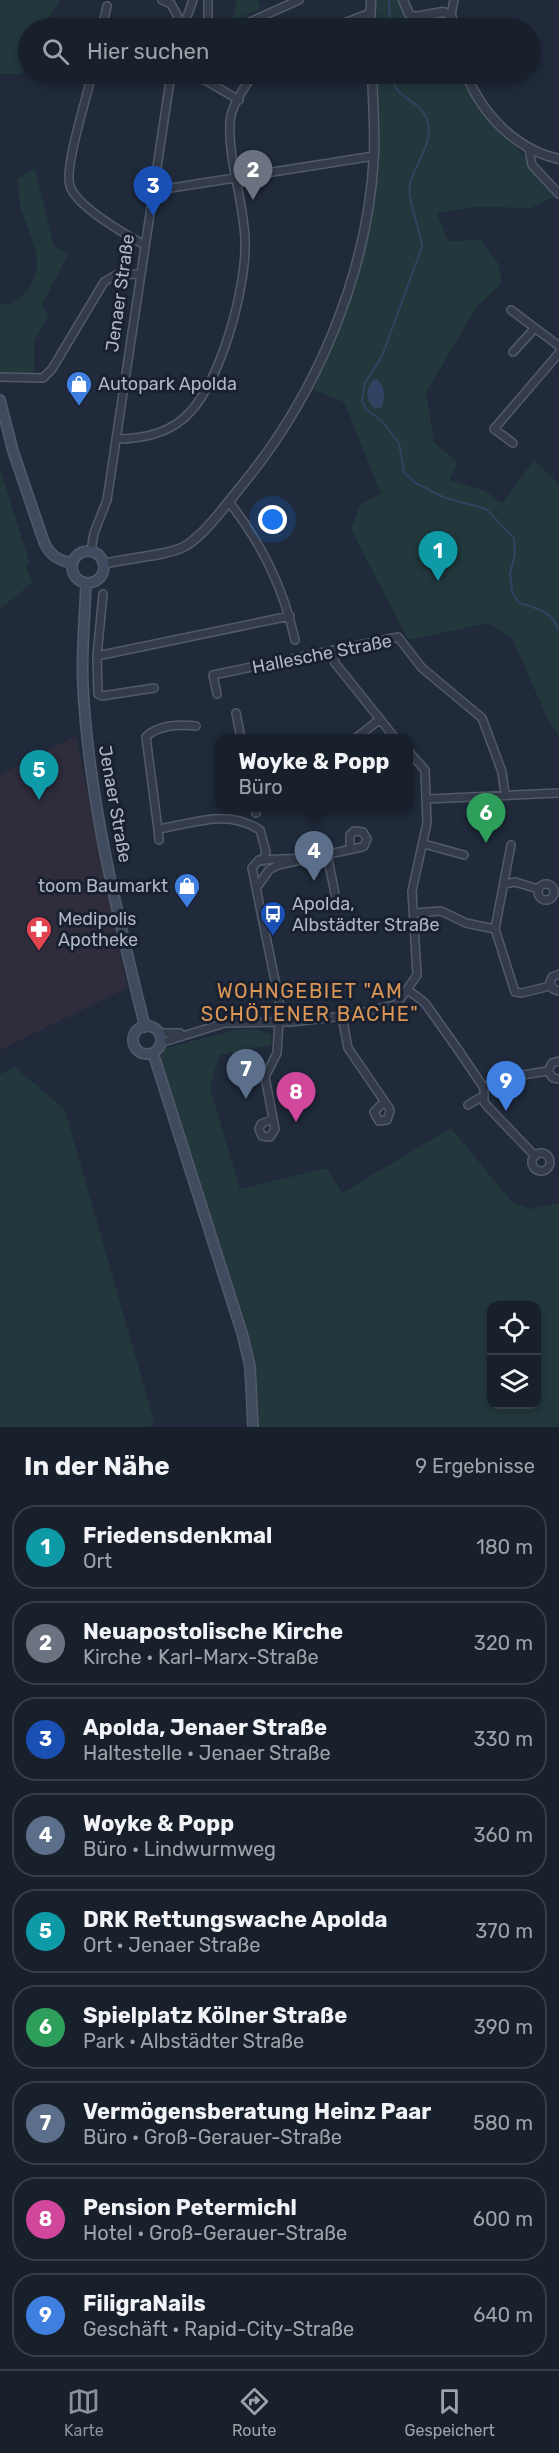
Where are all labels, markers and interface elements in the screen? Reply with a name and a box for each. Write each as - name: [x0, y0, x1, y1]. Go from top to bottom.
- search box: [18, 18, 541, 84]
- icon: search: [39, 35, 72, 68]
- text: Hier suchen: [87, 38, 209, 65]
- pin: 2: [234, 150, 272, 200]
- pin: 3: [134, 166, 172, 216]
- street label: Jenaer Straße: [101, 233, 139, 353]
- shop icon: Autopark Apolda: [64, 369, 94, 407]
- place label: Autopark Apolda: [98, 373, 237, 395]
- your location: [258, 505, 287, 534]
- pin: 1: [418, 532, 458, 581]
- street label: Hallesche Straße: [250, 630, 394, 678]
- popup: [215, 734, 413, 812]
- street label: Jenaer Straße: [94, 744, 136, 864]
- text: Woyke & Popp: [238, 748, 390, 775]
- pin: 5: [20, 750, 58, 800]
- text: Büro: [238, 775, 283, 799]
- pin: 6: [466, 794, 506, 843]
- pin: 4: [294, 832, 334, 881]
- shop icon: toom Baumarkt: [172, 871, 202, 909]
- place label: toom Baumarkt: [38, 875, 168, 897]
- place label: Apolda, Albstädter Straße: [292, 893, 440, 936]
- bus stop icon: Apolda, Albstädter Straße: [258, 899, 288, 937]
- place label: Medipolis Apotheke: [58, 908, 138, 951]
- pharmacy icon: Medipolis Apotheke: [24, 914, 54, 952]
- district label: WOHNGEBIET "AM SCHÖTENER BACHE": [201, 979, 419, 1026]
- pin: 7: [226, 1050, 266, 1099]
- pin: 9: [486, 1062, 526, 1111]
- pin: 8: [276, 1072, 316, 1122]
- map controls: [487, 1301, 541, 1409]
- button: locate: [487, 1301, 541, 1355]
- button: layers: [487, 1355, 541, 1409]
- text: In der Nähe: [24, 1451, 170, 1482]
- text: 9 Ergebnisse: [415, 1454, 535, 1478]
- text: Friedensdenkmal: [83, 1522, 272, 1549]
- text: 1: [41, 1535, 50, 1559]
- text: 180 m: [476, 1535, 533, 1559]
- text: Ort: [83, 1549, 112, 1573]
- text: Neuapostolische Kirche: [83, 1618, 343, 1645]
- text: 2: [39, 1631, 52, 1655]
- text: 320 m: [474, 1631, 533, 1655]
- text: Kirche · Karl-Marx-Straße: [83, 1645, 319, 1669]
- text: Apolda, Jenaer Straße: [83, 1714, 327, 1741]
- text: 3: [39, 1727, 52, 1751]
- text: 330 m: [474, 1727, 533, 1751]
- text: Haltestelle · Jenaer Straße: [83, 1741, 331, 1765]
- text: Woyke & Popp: [83, 1810, 234, 1837]
- text: 4: [39, 1823, 52, 1847]
- text: 360 m: [474, 1823, 533, 1847]
- text: Büro · Lindwurmweg: [83, 1837, 276, 1861]
- text: DRK Rettungswache Apolda: [83, 1906, 388, 1933]
- text: 5: [39, 1919, 52, 1943]
- text: 370 m: [475, 1919, 533, 1943]
- text: Ort · Jenaer Straße: [83, 1933, 260, 1957]
- text: Spielplatz Kölner Straße: [83, 2002, 347, 2029]
- text: 6: [39, 2015, 52, 2039]
- text: 390 m: [474, 2015, 533, 2039]
- text: Park · Albstädter Straße: [83, 2029, 304, 2053]
- text: Vermögensberatung Heinz Paar: [83, 2098, 431, 2125]
- text: 7: [40, 2111, 51, 2135]
- text: 580 m: [473, 2111, 533, 2135]
- text: Büro · Groß-Gerauer-Straße: [83, 2125, 342, 2149]
- text: Pension Petermichl: [83, 2194, 297, 2221]
- text: 8: [39, 2207, 52, 2231]
- text: 600 m: [473, 2207, 533, 2231]
- text: Hotel · Groß-Gerauer-Straße: [83, 2221, 347, 2245]
- text: FiligraNails: [83, 2290, 206, 2317]
- text: 9: [39, 2303, 52, 2327]
- text: 640 m: [473, 2303, 533, 2327]
- text: Geschäft · Rapid-City-Straße: [83, 2317, 354, 2341]
- tab: Karte: [64, 2385, 104, 2440]
- tab: Route: [232, 2385, 276, 2440]
- tab: Gespeichert: [405, 2385, 495, 2440]

